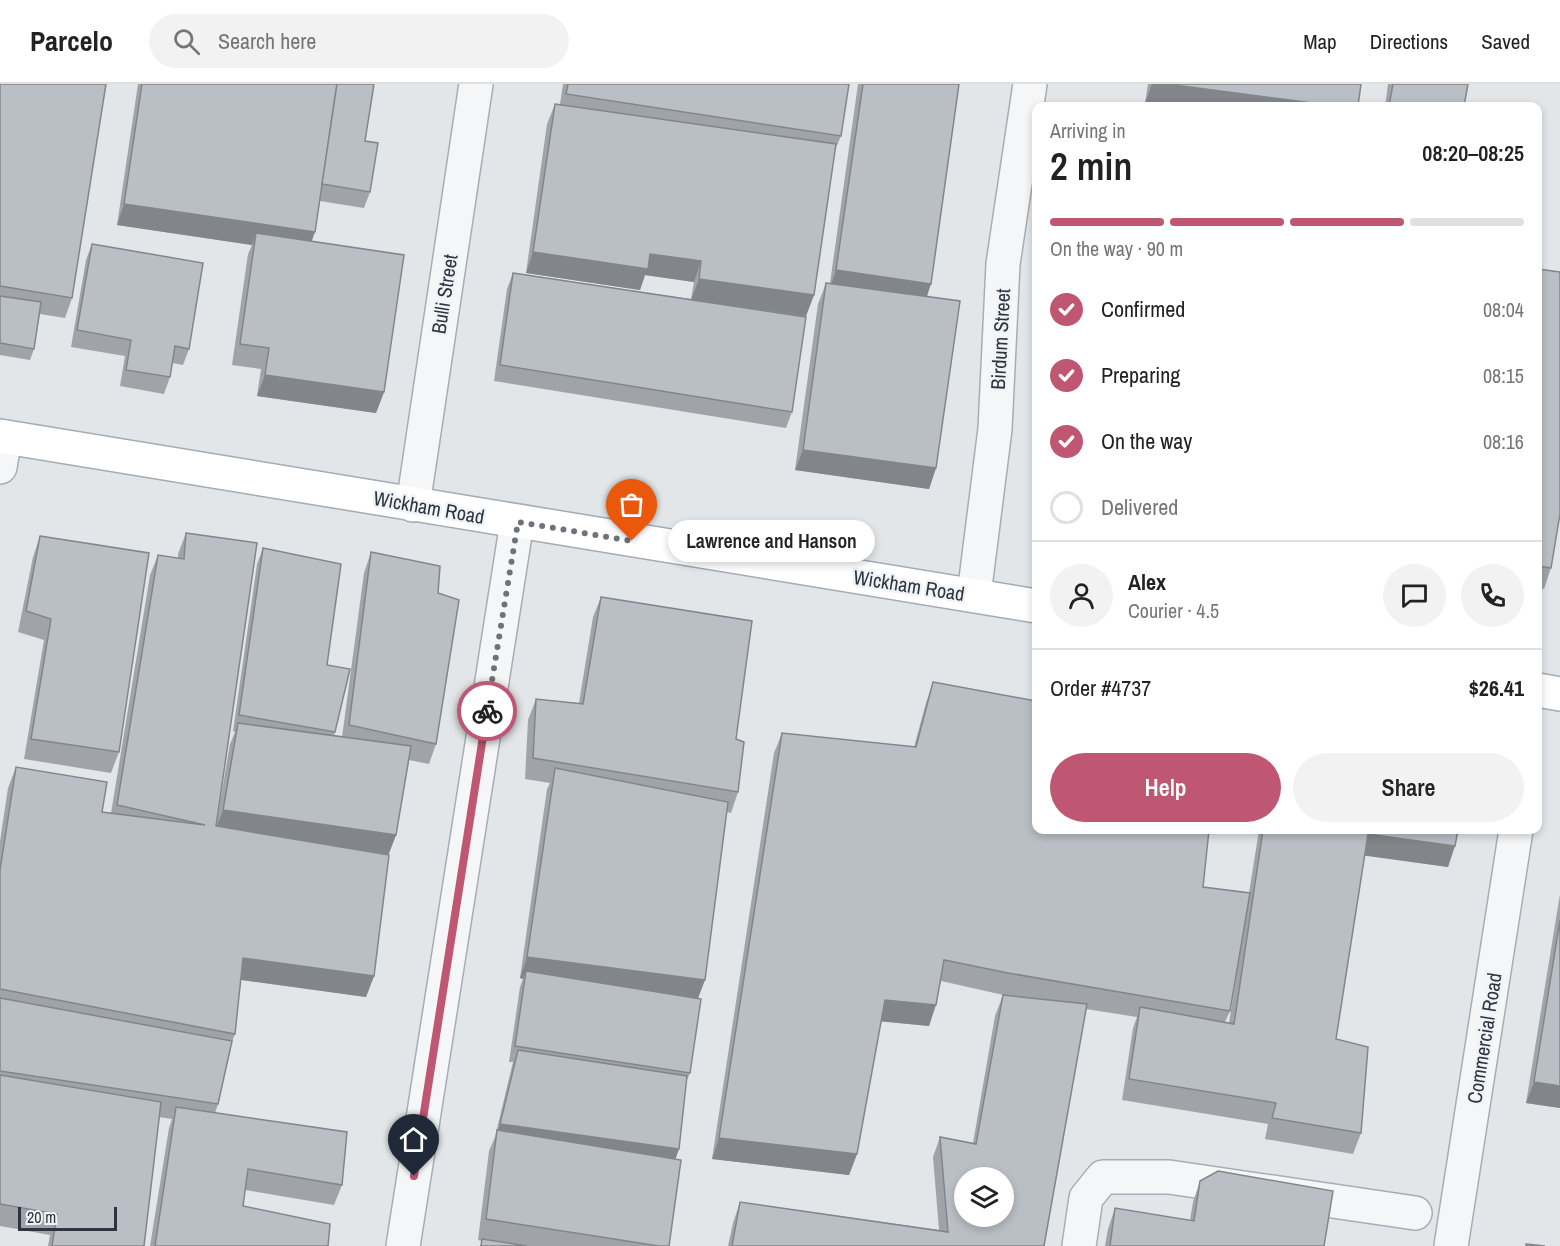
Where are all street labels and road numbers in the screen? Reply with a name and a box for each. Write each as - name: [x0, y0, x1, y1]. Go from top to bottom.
- street label: Bulli Street: [424, 252, 464, 336]
- street label: Birdum Street: [984, 287, 1016, 390]
- street label: Wickham Road: [371, 484, 487, 530]
- street label: Wickham Road: [852, 563, 966, 607]
- street label: Commercial Road: [1460, 971, 1508, 1105]

